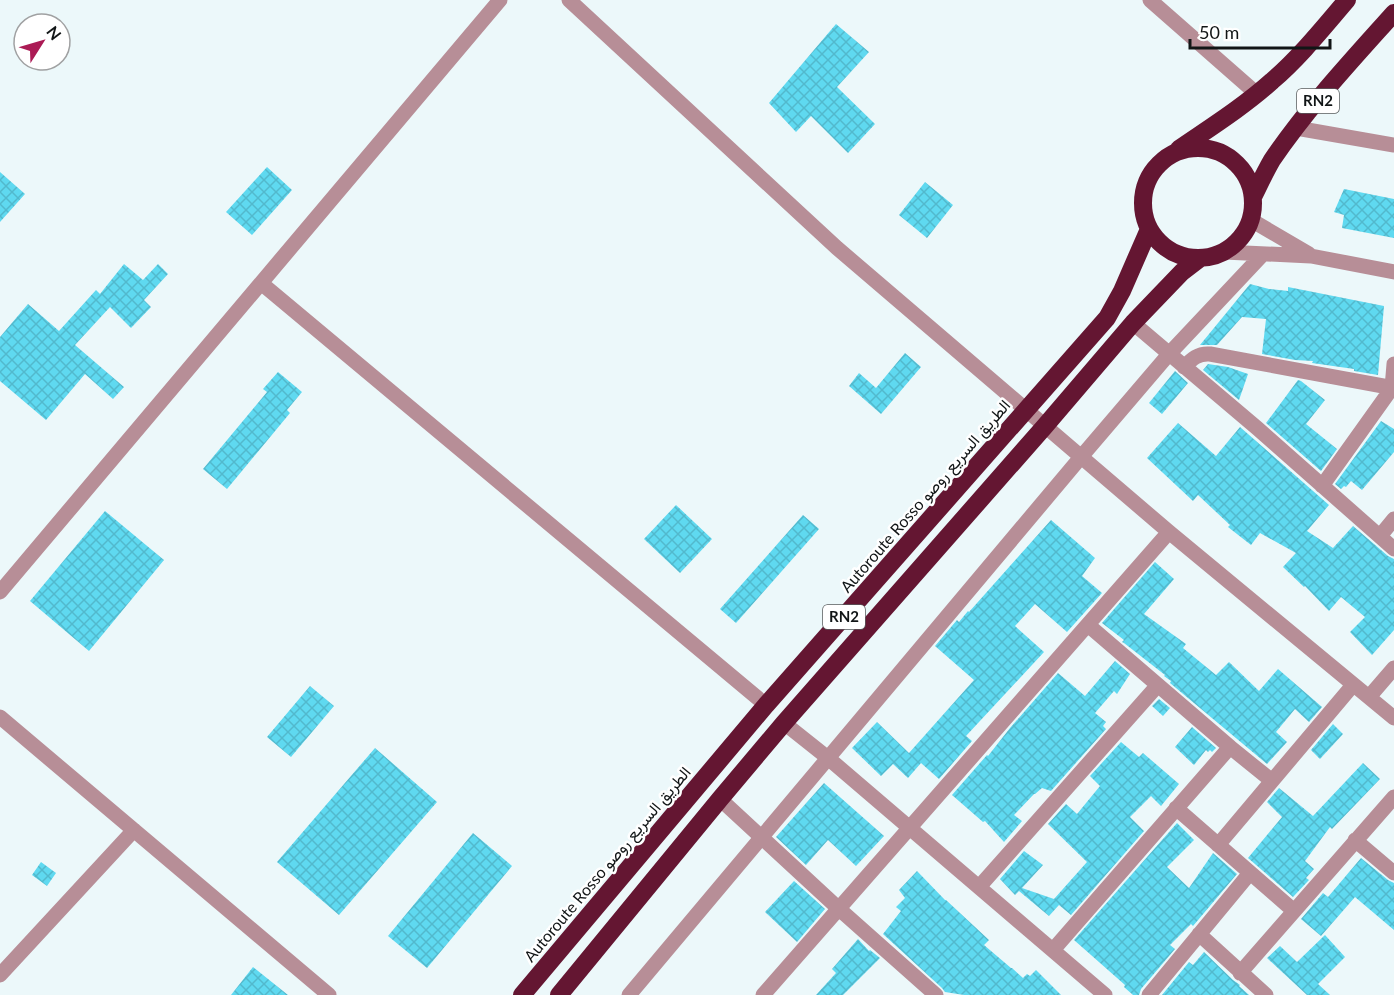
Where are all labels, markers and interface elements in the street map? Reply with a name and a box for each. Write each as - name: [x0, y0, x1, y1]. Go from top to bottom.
- north arrow: [12, 12, 72, 72]
- scale bar: [1190, 12, 1330, 50]
- text: 50 m: [1199, 21, 1239, 43]
- text: N: [43, 22, 66, 43]
- road number: RN2: [1297, 89, 1339, 113]
- street label: Autoroute Rosso الطريق السريع روصو: [836, 396, 1016, 598]
- road number: RN2: [823, 605, 865, 629]
- street label: Autoroute Rosso الطريق السريع روصو: [519, 762, 696, 967]

